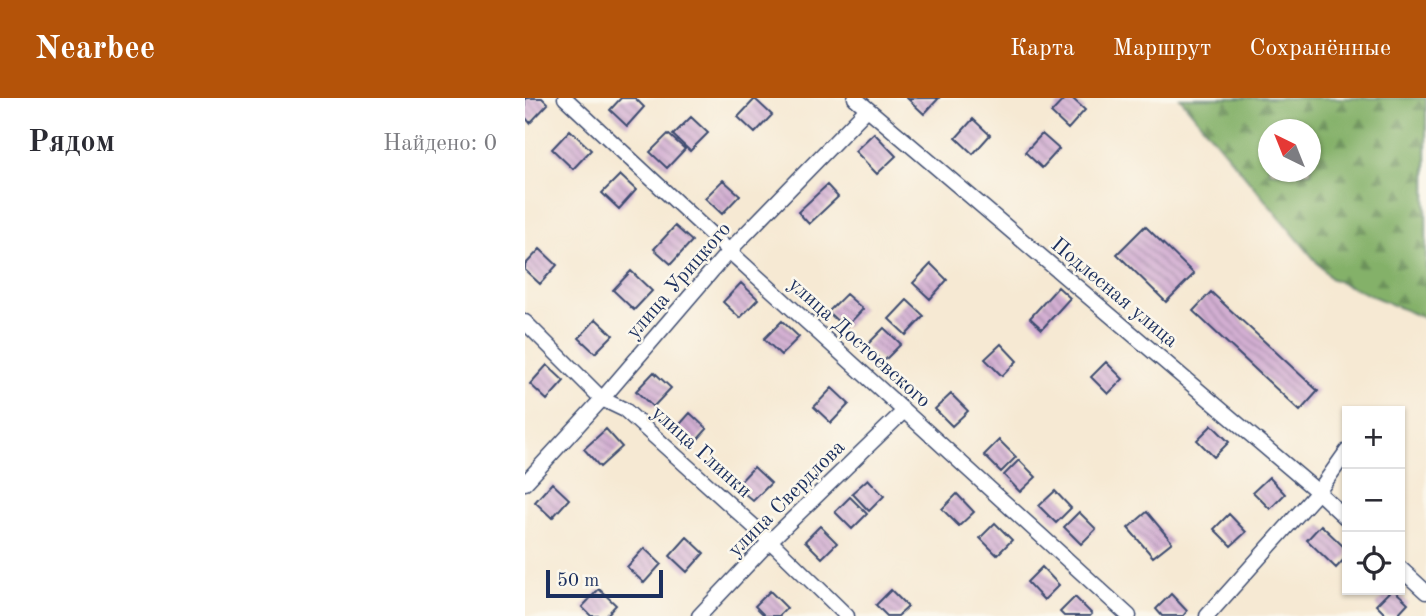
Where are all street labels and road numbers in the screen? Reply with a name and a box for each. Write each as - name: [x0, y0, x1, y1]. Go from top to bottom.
- street label: улица Урицкого: [623, 219, 735, 343]
- street label: Подлесная улица: [1047, 234, 1181, 352]
- street label: улица Достоевского: [784, 274, 934, 412]
- street label: улица Глинки: [647, 402, 755, 502]
- street label: улица Свердлова: [725, 437, 849, 561]

